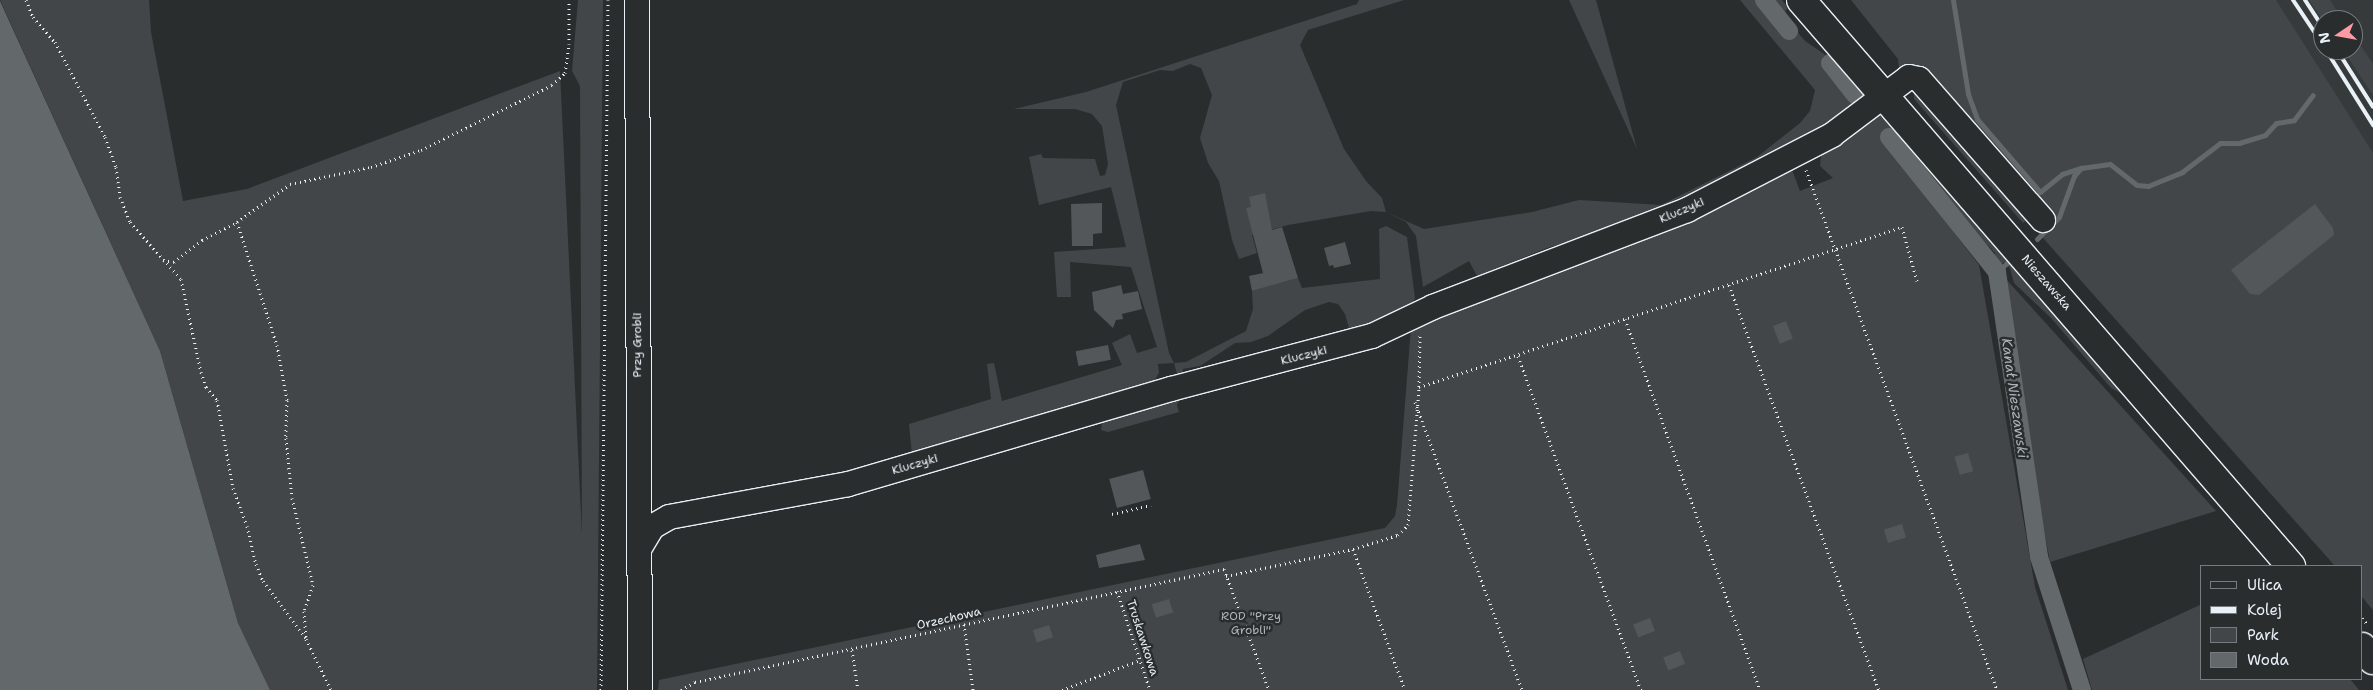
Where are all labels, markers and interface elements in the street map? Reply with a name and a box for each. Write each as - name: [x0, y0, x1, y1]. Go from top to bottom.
- north arrow: [2313, 10, 2363, 60]
- text: N: [2314, 31, 2334, 45]
- street label: Kluczyki: [1657, 195, 1707, 227]
- street label: Nieszawska: [2018, 252, 2074, 314]
- street label: Przy Grobli: [631, 312, 645, 378]
- water label: Kanał Nieszawski: [1998, 337, 2032, 459]
- street label: Kluczyki: [1279, 343, 1329, 369]
- street label: Kluczyki: [890, 452, 940, 478]
- legend: [2200, 565, 2363, 680]
- text: Ulica: [2247, 575, 2282, 595]
- street label: Truskawkowa: [1123, 598, 1161, 678]
- text: Kolej: [2247, 600, 2282, 620]
- street label: Orzechowa: [916, 605, 982, 633]
- park label: ROD "Przy Grobli": [1221, 610, 1281, 638]
- text: Park: [2247, 625, 2279, 645]
- text: Woda: [2247, 650, 2289, 670]

